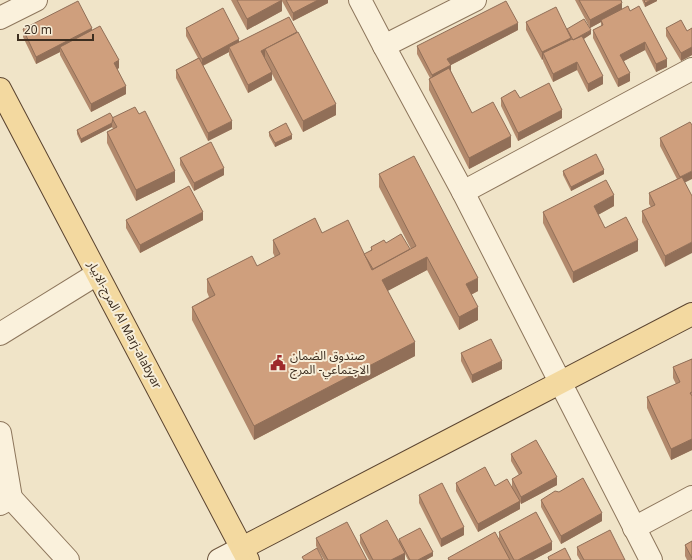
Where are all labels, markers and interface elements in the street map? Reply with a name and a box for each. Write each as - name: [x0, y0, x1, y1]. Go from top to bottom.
- scale bar: [18, 16, 93, 42]
- text: 20 m: [24, 18, 52, 43]
- street label: المرج-الابيار Al Marj-alabyar: [79, 255, 169, 394]
- place label: صندوق الضمان الاجتماعي- المرج: [290, 344, 369, 383]
- public building icon: صندوق الضمان الاجتماعي- المرج: [269, 354, 287, 372]

